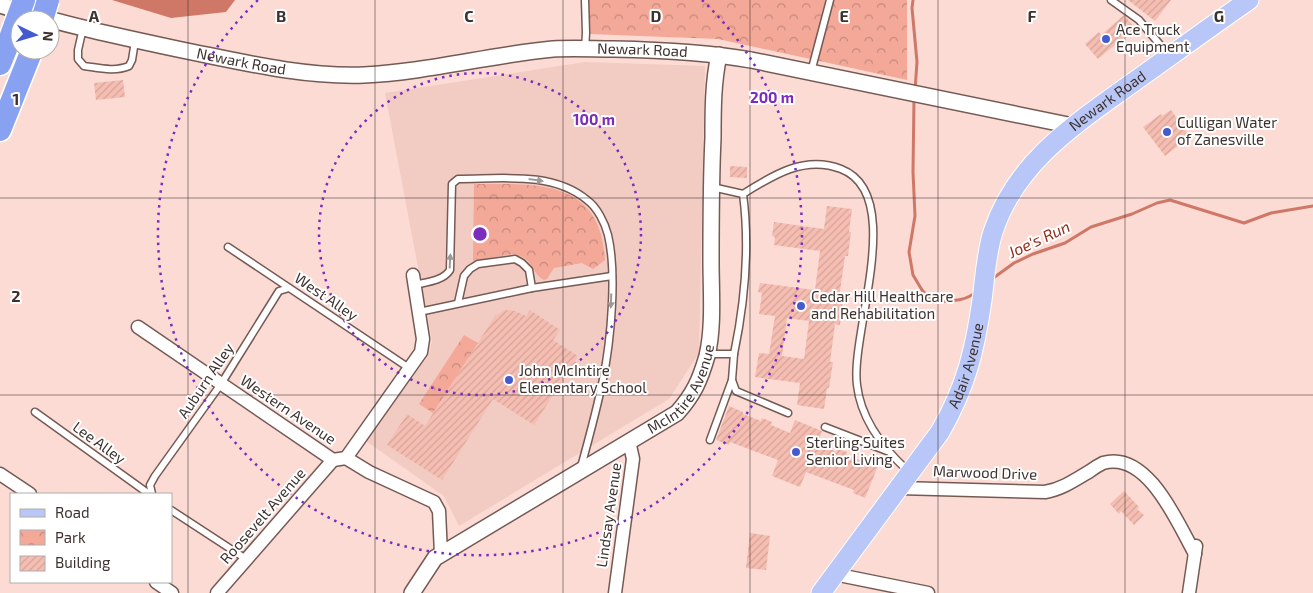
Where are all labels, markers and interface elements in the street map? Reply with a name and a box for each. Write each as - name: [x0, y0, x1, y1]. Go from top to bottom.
- text: A: [89, 6, 100, 25]
- text: B: [276, 6, 286, 25]
- text: C: [464, 6, 474, 25]
- text: D: [651, 6, 662, 25]
- text: E: [839, 6, 849, 25]
- text: F: [1028, 6, 1037, 25]
- text: G: [1214, 6, 1224, 25]
- north arrow: [10, 10, 60, 60]
- place label: Ace Truck Equipment: [1116, 20, 1190, 55]
- text: N: [40, 30, 57, 42]
- marker: Ace Truck Equipment: [1100, 33, 1112, 45]
- street label: Newark Road: [597, 39, 688, 60]
- street label: Newark Road: [195, 43, 287, 78]
- street label: Newark Road: [1065, 66, 1149, 134]
- text: 200 m: [750, 88, 794, 106]
- text: 1: [13, 89, 19, 108]
- text: 100 m: [573, 110, 615, 128]
- place label: Culligan Water of Zanesville: [1177, 113, 1277, 148]
- marker: Culligan Water of Zanesville: [1161, 126, 1173, 138]
- one-way arrow: [529, 176, 545, 184]
- water label: Joe's Run: [1004, 216, 1073, 262]
- centre of rings: [471, 225, 489, 243]
- one-way arrow: [447, 253, 455, 269]
- street label: West Alley: [291, 268, 362, 324]
- text: 2: [11, 286, 21, 305]
- place label: Cedar Hill Healthcare and Rehabilitation: [811, 287, 954, 322]
- one-way arrow: [606, 293, 614, 309]
- marker: Cedar Hill Healthcare and Rehabilitation: [795, 300, 807, 312]
- street label: Adair Avenue: [944, 321, 986, 411]
- street label: Auburn Alley: [173, 339, 237, 421]
- street label: McIntire Avenue: [644, 343, 717, 437]
- place label: John McIntire Elementary School: [519, 361, 647, 396]
- street label: Western Avenue: [237, 371, 340, 448]
- marker: John McIntire Elementary School: [503, 374, 515, 386]
- street label: Lee Alley: [70, 417, 130, 467]
- place label: Sterling Suites Senior Living: [806, 433, 905, 468]
- marker: Sterling Suites Senior Living: [790, 446, 802, 458]
- street label: Lindsay Avenue: [592, 461, 624, 568]
- street label: Marwood Drive: [933, 461, 1037, 483]
- street label: Roosevelt Avenue: [216, 464, 309, 567]
- legend: [10, 493, 172, 583]
- text: Road: [55, 503, 90, 521]
- text: Park: [55, 528, 86, 546]
- text: Building: [55, 553, 111, 571]

